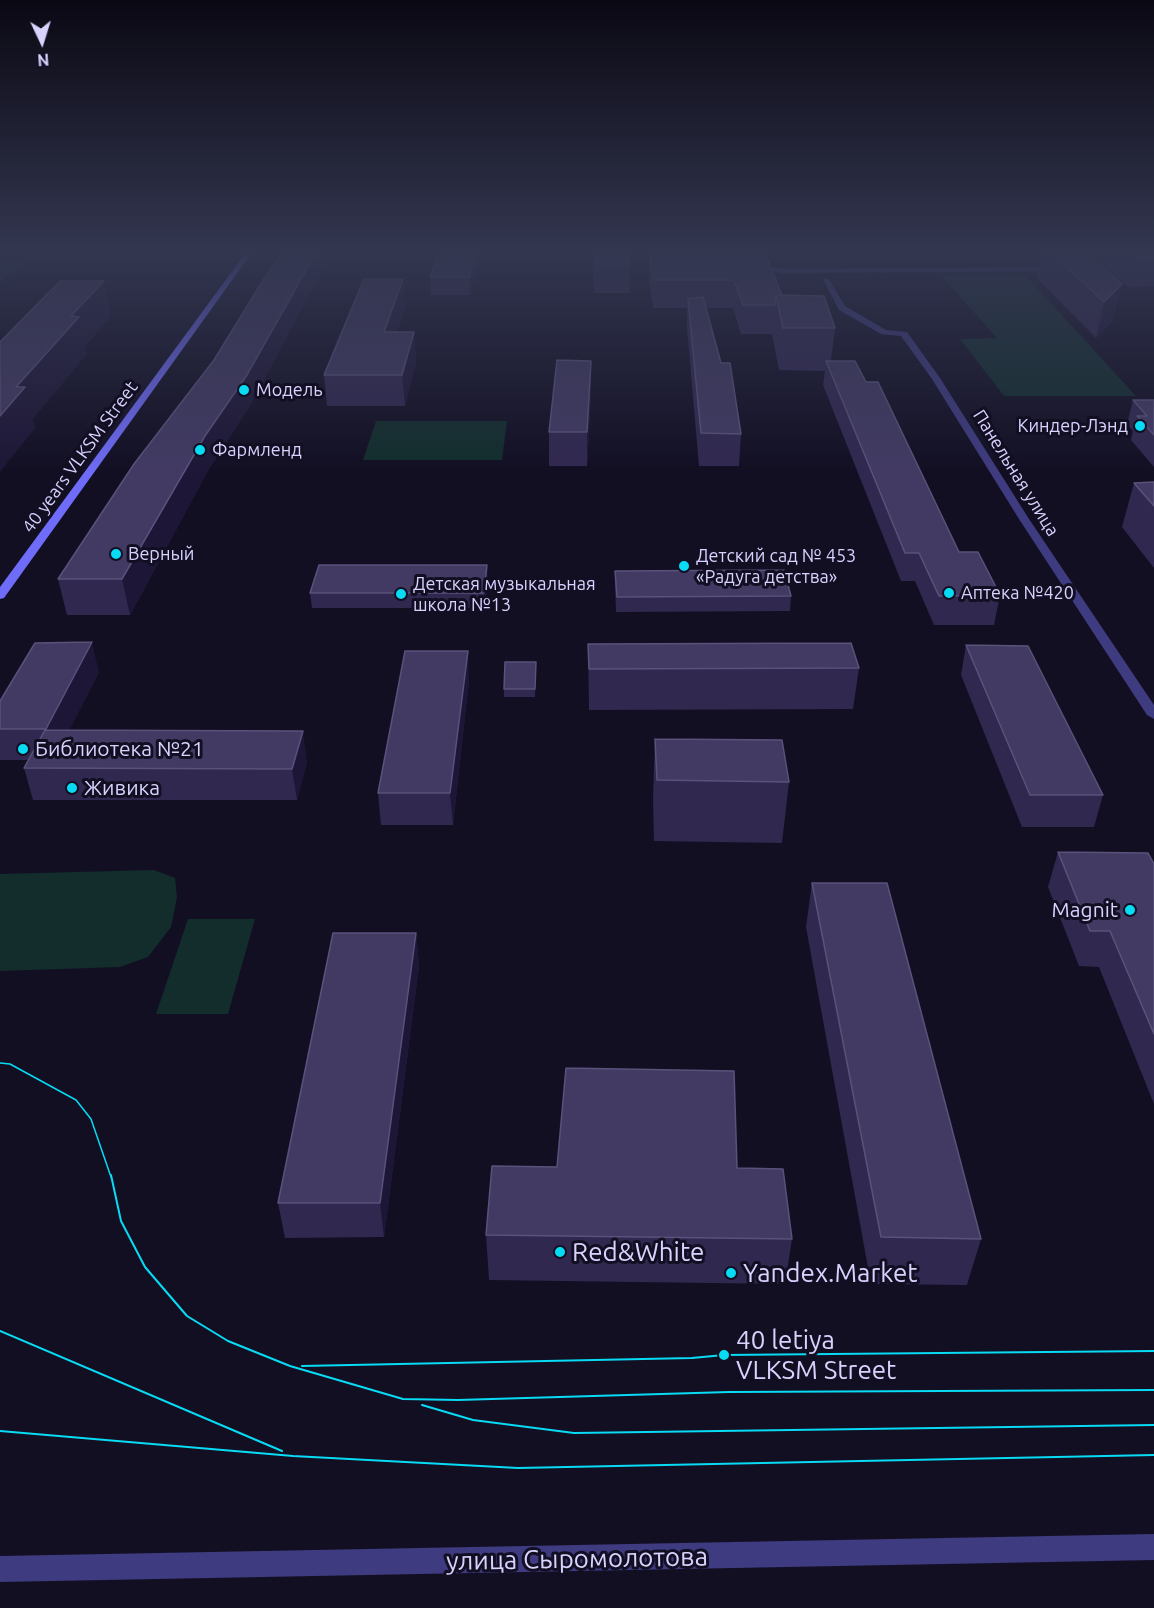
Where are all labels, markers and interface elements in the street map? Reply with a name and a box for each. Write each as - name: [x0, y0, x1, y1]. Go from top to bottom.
- north arrow: [12, 12, 72, 72]
- text: N: [37, 51, 50, 69]
- street label: 40 years VLKSM Street: [18, 377, 142, 537]
- place label: Модель: [256, 379, 323, 401]
- marker: Модель: [237, 383, 251, 397]
- street label: Панельная улица: [968, 406, 1064, 540]
- place label: Киндер-Лэнд: [1017, 415, 1128, 437]
- marker: Киндер-Лэнд: [1133, 419, 1147, 433]
- place label: Фармленд: [212, 439, 302, 461]
- marker: Фармленд: [193, 443, 207, 457]
- place label: Верный: [128, 543, 194, 565]
- place label: Детский сад № 453 «Радуга детства»: [696, 545, 856, 588]
- marker: Верный: [109, 547, 123, 561]
- marker: Детский сад № 453 «Радуга детства»: [677, 559, 691, 573]
- place label: Детская музыкальная школа №13: [413, 573, 596, 616]
- place label: Аптека №420: [961, 582, 1074, 604]
- marker: Аптека №420: [942, 586, 956, 600]
- marker: Детская музыкальная школа №13: [394, 587, 408, 601]
- place label: Библиотека №21: [35, 736, 204, 762]
- marker: Библиотека №21: [16, 742, 30, 756]
- place label: Живика: [84, 775, 160, 801]
- marker: Живика: [65, 781, 79, 795]
- place label: Magnit: [1052, 897, 1118, 923]
- marker: Magnit: [1123, 903, 1137, 917]
- place label: Red&White: [572, 1236, 704, 1268]
- marker: Red&White: [553, 1245, 567, 1259]
- place label: Yandex.Market: [743, 1257, 918, 1289]
- marker: Yandex.Market: [724, 1266, 738, 1280]
- place label: 40 letiya VLKSM Street: [736, 1324, 896, 1386]
- marker: 40 letiya VLKSM Street: [717, 1348, 731, 1362]
- street label: улица Сыромолотова: [446, 1541, 708, 1577]

